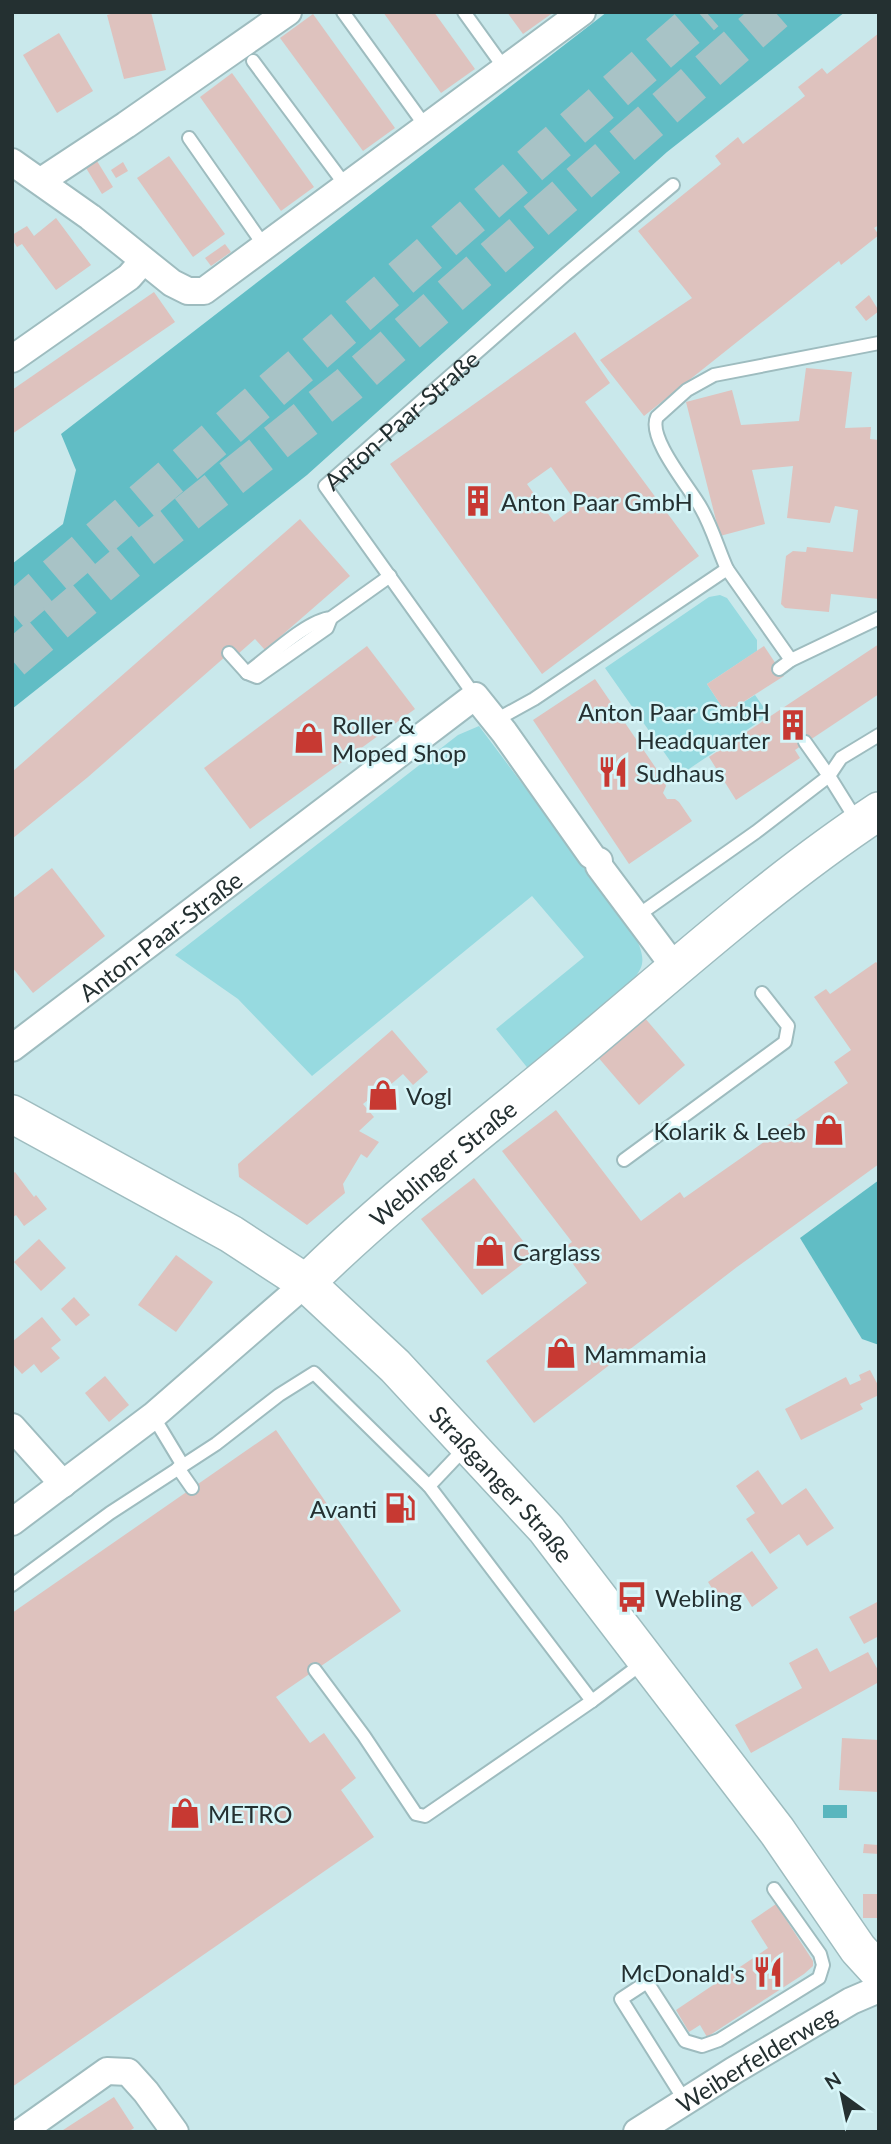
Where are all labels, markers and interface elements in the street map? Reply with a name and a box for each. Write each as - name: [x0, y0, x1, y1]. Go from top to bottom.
- street label: Anton-Paar-Straße: [317, 343, 484, 495]
- building icon: Anton Paar GmbH: [461, 484, 495, 518]
- place label: Anton Paar GmbH: [501, 487, 693, 516]
- place label: Anton Paar GmbH Headquarter: [578, 697, 770, 754]
- building icon: Anton Paar GmbH Headquarter: [776, 708, 810, 742]
- place label: Roller & Moped Shop: [332, 710, 467, 767]
- shop icon: Roller & Moped Shop: [292, 721, 326, 755]
- restaurant icon: Sudhaus: [596, 755, 630, 789]
- place label: Sudhaus: [636, 758, 725, 787]
- street label: Anton-Paar-Straße: [73, 864, 247, 1007]
- shop icon: Vogl: [366, 1078, 400, 1112]
- place label: Vogl: [406, 1081, 452, 1110]
- street label: Weblinger Straße: [363, 1093, 522, 1232]
- shop icon: Kolarik & Leeb: [812, 1113, 846, 1147]
- place label: Kolarik & Leeb: [654, 1116, 806, 1145]
- shop icon: Carglass: [473, 1234, 507, 1268]
- place label: Carglass: [513, 1237, 600, 1266]
- shop icon: Mammamia: [544, 1336, 578, 1370]
- place label: Mammamia: [584, 1339, 707, 1368]
- street label: Straßganger Straße: [424, 1399, 580, 1567]
- fuel station icon: Avanti: [383, 1491, 417, 1525]
- place label: Avanti: [310, 1494, 377, 1523]
- bus stop icon: Webling: [615, 1580, 649, 1614]
- place label: Webling: [655, 1583, 742, 1612]
- shop icon: METRO: [168, 1796, 202, 1830]
- place label: METRO: [208, 1799, 292, 1828]
- restaurant icon: McDonald's: [751, 1955, 785, 1989]
- place label: McDonald's: [621, 1958, 745, 1987]
- street label: Weiberfelderweg: [671, 1999, 841, 2118]
- north arrow: [807, 2060, 877, 2130]
- text: N: [820, 2067, 845, 2094]

